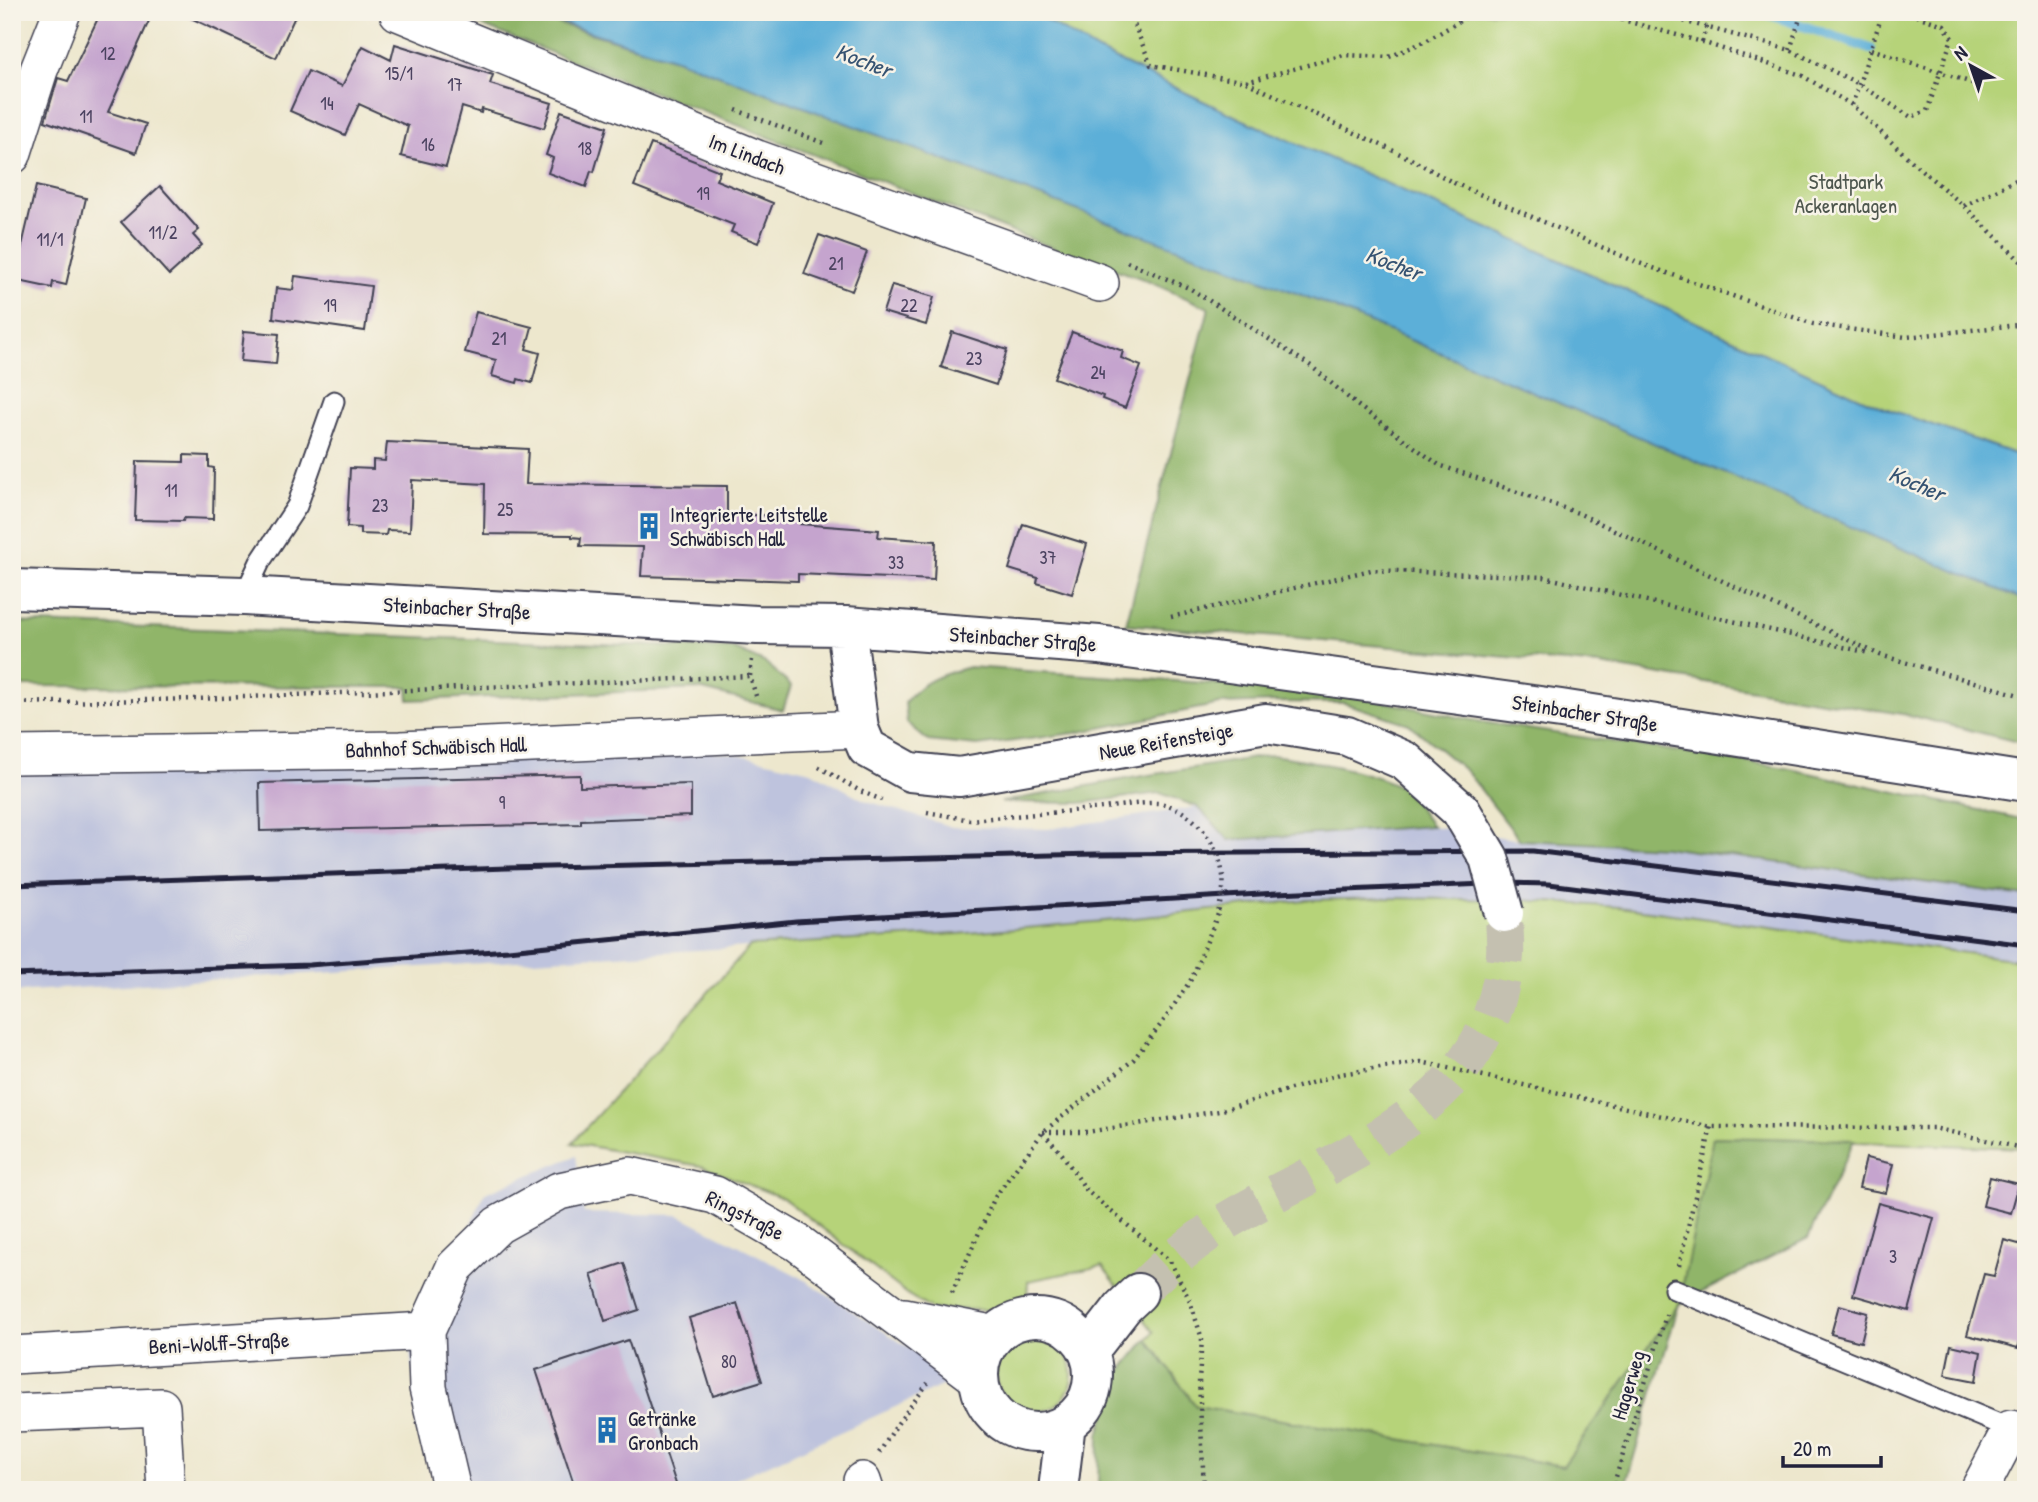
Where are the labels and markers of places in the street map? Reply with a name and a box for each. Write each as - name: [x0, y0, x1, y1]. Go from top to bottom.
- place label: Integrierte Leitstelle Schwäbisch Hall: [670, 500, 828, 553]
- building icon: Integrierte Leitstelle Schwäbisch Hall: [634, 511, 664, 541]
- place label: Getränke Gronbach: [628, 1404, 698, 1457]
- building icon: Getränke Gronbach: [592, 1415, 622, 1445]

